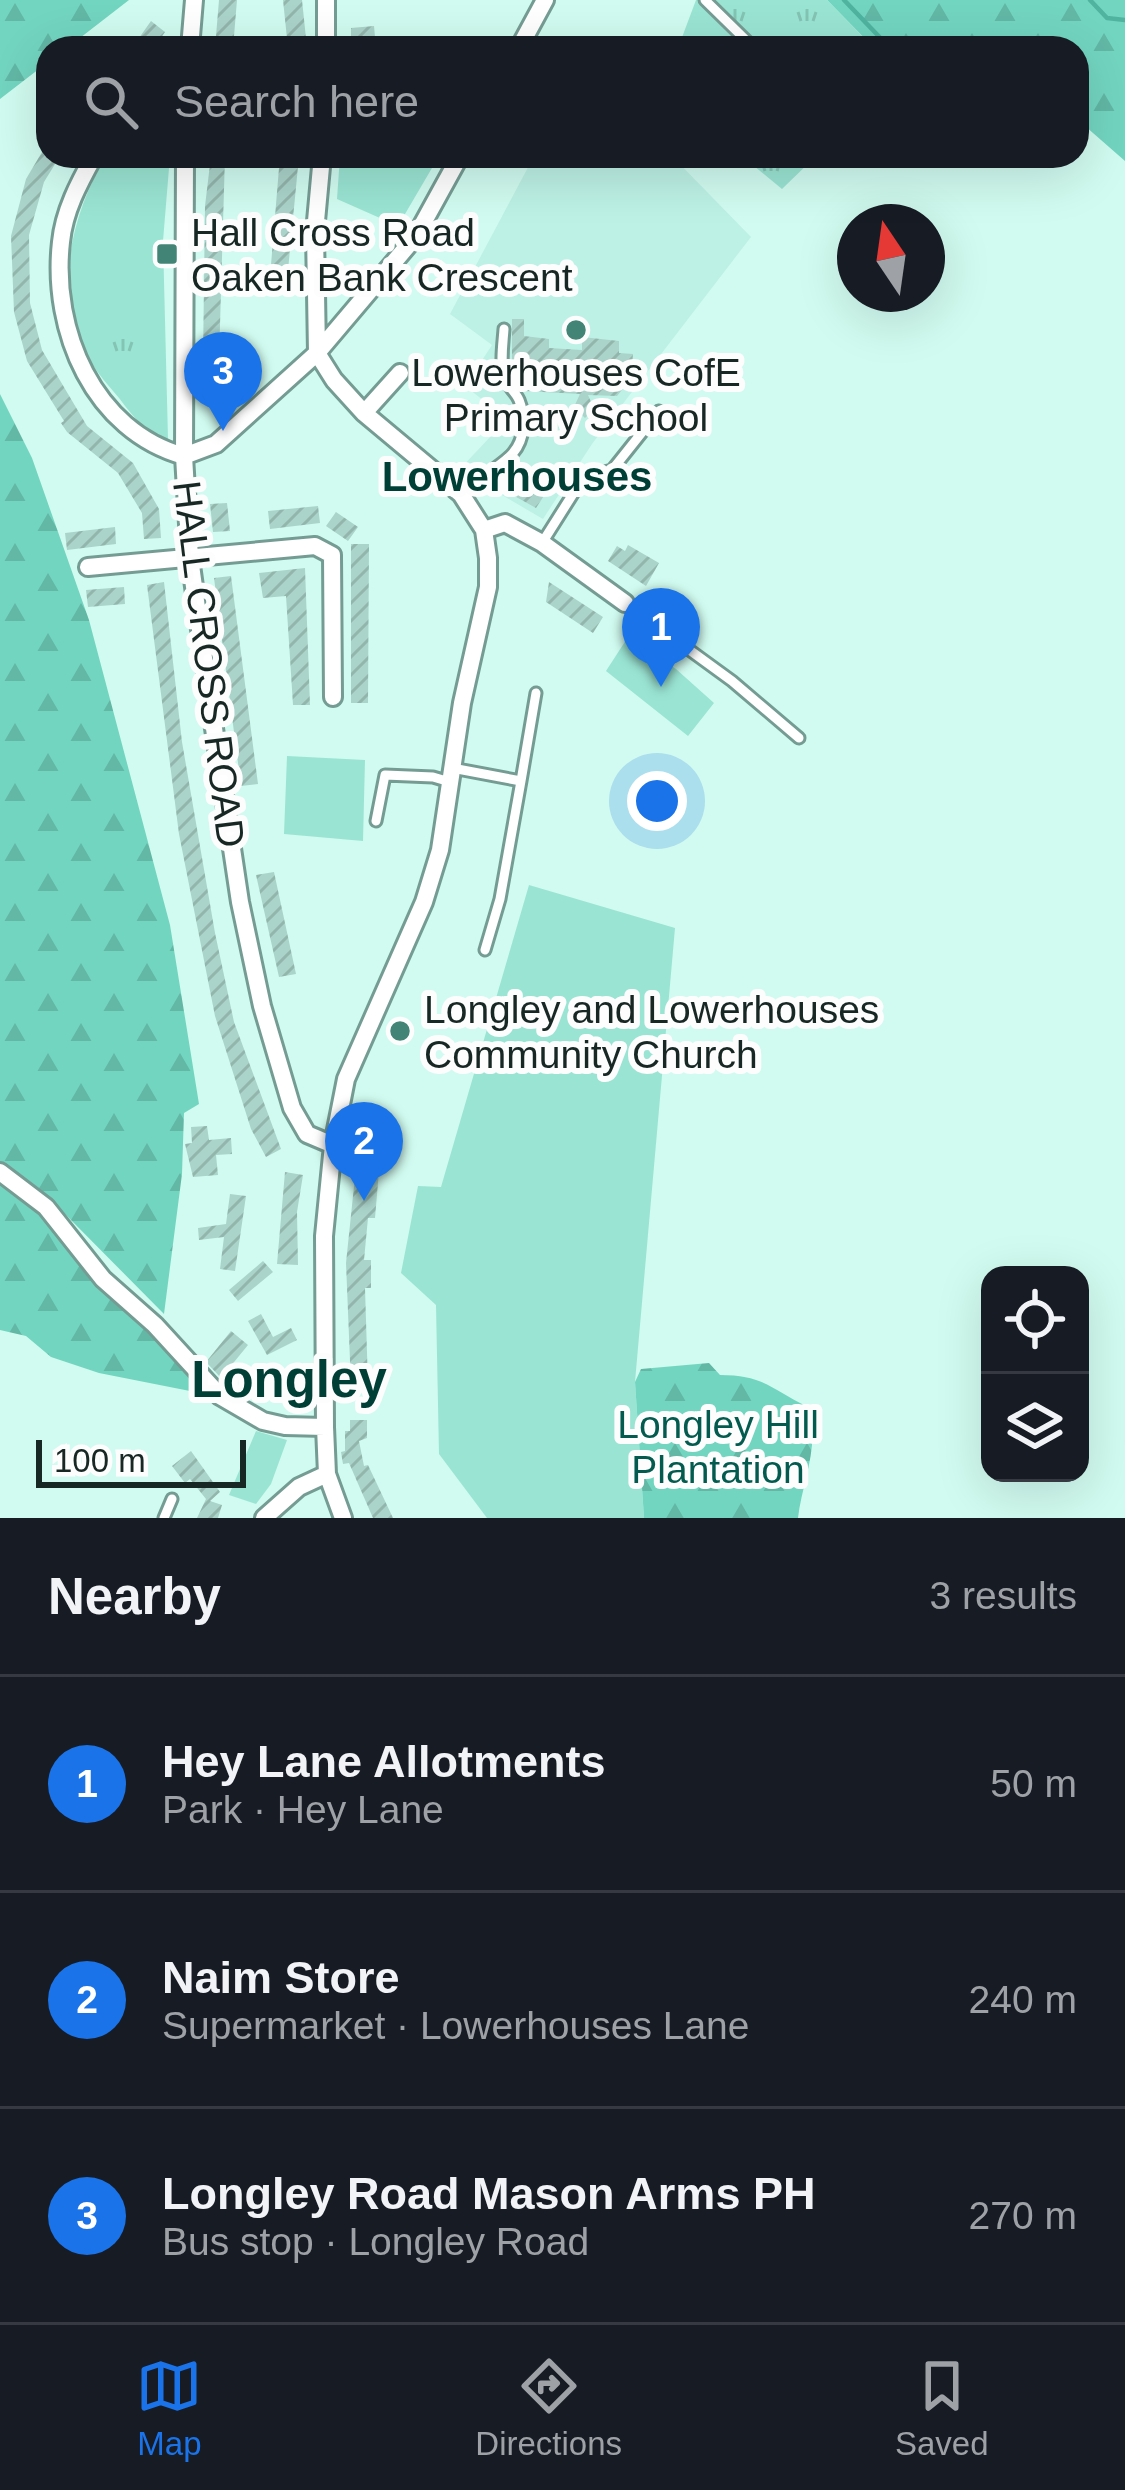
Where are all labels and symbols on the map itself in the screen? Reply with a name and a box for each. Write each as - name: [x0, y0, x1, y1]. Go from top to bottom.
- north arrow: [837, 204, 945, 312]
- place label: Hall Cross Road Oaken Bank Crescent: [191, 211, 573, 299]
- marker: Hall Cross Road Oaken Bank Crescent: [154, 241, 180, 267]
- marker: Lowerhouses CofE Primary School: [563, 317, 589, 343]
- pin: 3: [184, 332, 262, 431]
- place label: Lowerhouses CofE Primary School: [411, 351, 741, 439]
- district label: Lowerhouses: [382, 453, 652, 500]
- street label: HALL CROSS ROAD: [165, 478, 253, 850]
- pin: 1: [622, 588, 700, 687]
- your location: [627, 771, 687, 831]
- place label: Longley and Lowerhouses Community Church: [424, 988, 879, 1076]
- marker: Longley and Lowerhouses Community Church: [387, 1018, 413, 1044]
- pin: 2: [325, 1102, 403, 1201]
- district label: Longley: [191, 1351, 387, 1408]
- park label: Longley Hill Plantation: [617, 1403, 819, 1491]
- scale bar: [36, 1434, 246, 1487]

